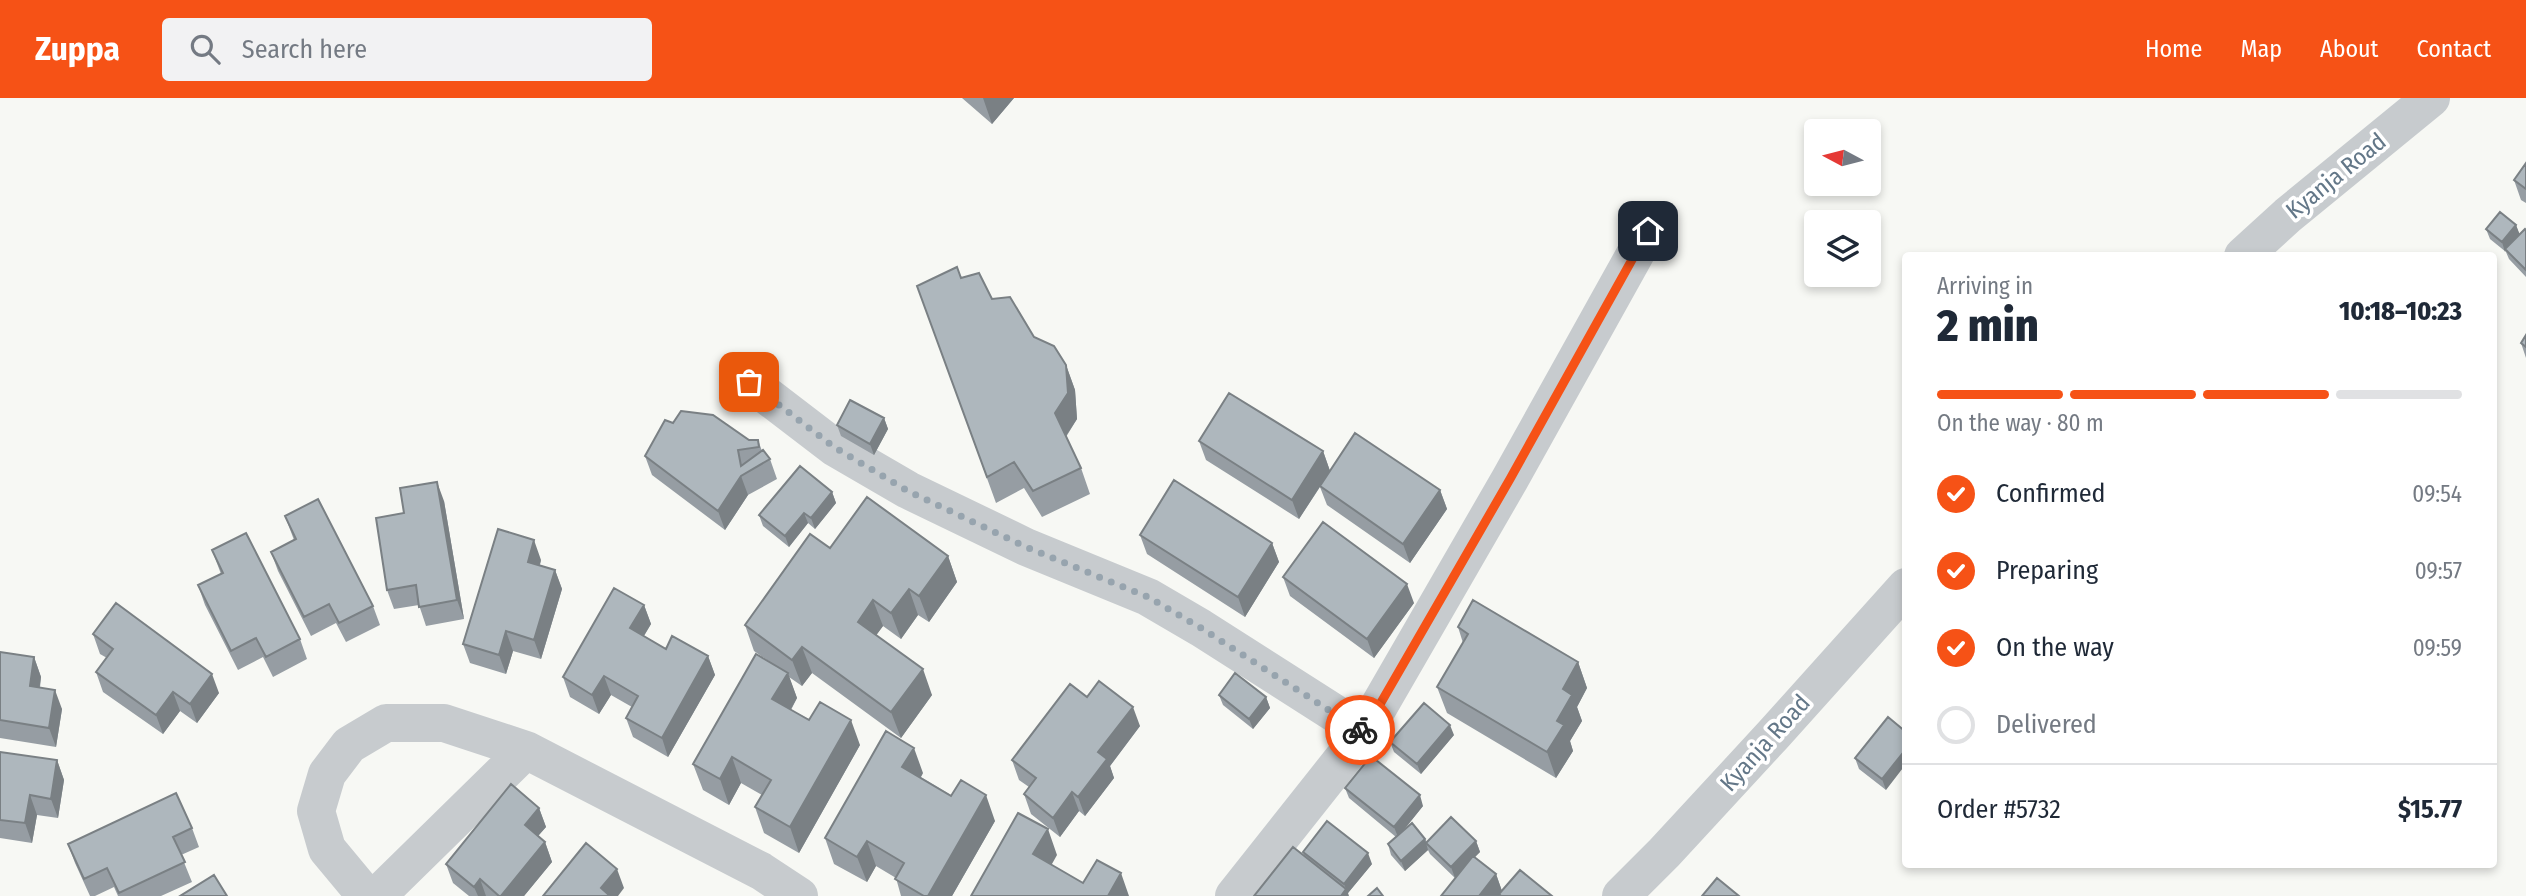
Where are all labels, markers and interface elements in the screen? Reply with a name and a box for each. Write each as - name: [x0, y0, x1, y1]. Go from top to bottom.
- search box: [162, 18, 652, 81]
- text: Zuppa: [35, 29, 120, 69]
- icon: search: [186, 30, 224, 68]
- text: Search here: [242, 34, 367, 65]
- text: Home: [2145, 35, 2202, 63]
- text: Map: [2240, 35, 2282, 63]
- text: About: [2320, 35, 2378, 63]
- text: Contact: [2416, 35, 2491, 63]
- north arrow: [1804, 119, 1881, 196]
- map controls: [1804, 119, 1881, 287]
- street label: Kyanja Road: [2280, 127, 2392, 225]
- pin: [1618, 201, 1678, 261]
- button: layers: [1804, 210, 1881, 287]
- icon: home: [1629, 212, 1667, 250]
- text: Arriving in: [1937, 272, 2033, 300]
- text: 10:18–10:23: [2339, 296, 2462, 327]
- text: 2 min: [1937, 298, 2039, 353]
- pin: [719, 352, 779, 412]
- icon: bag: [730, 363, 768, 401]
- text: On the way · 80 m: [1937, 409, 2104, 437]
- icon: check: [1937, 475, 1975, 513]
- text: Confirmed: [1996, 478, 2106, 509]
- text: 09:54: [2412, 480, 2462, 508]
- icon: check: [1937, 552, 1975, 590]
- text: Preparing: [1996, 555, 2098, 586]
- text: 09:57: [2415, 557, 2462, 585]
- icon: check: [1937, 629, 1975, 667]
- text: On the way: [1996, 632, 2114, 663]
- text: 09:59: [2413, 634, 2462, 662]
- street label: Kyanja Road: [1714, 689, 1816, 797]
- courier: [1325, 695, 1395, 765]
- text: Delivered: [1996, 709, 2097, 740]
- icon: bike: [1341, 711, 1379, 749]
- text: Order #5732: [1937, 794, 2061, 825]
- text: $15.77: [2398, 794, 2462, 825]

